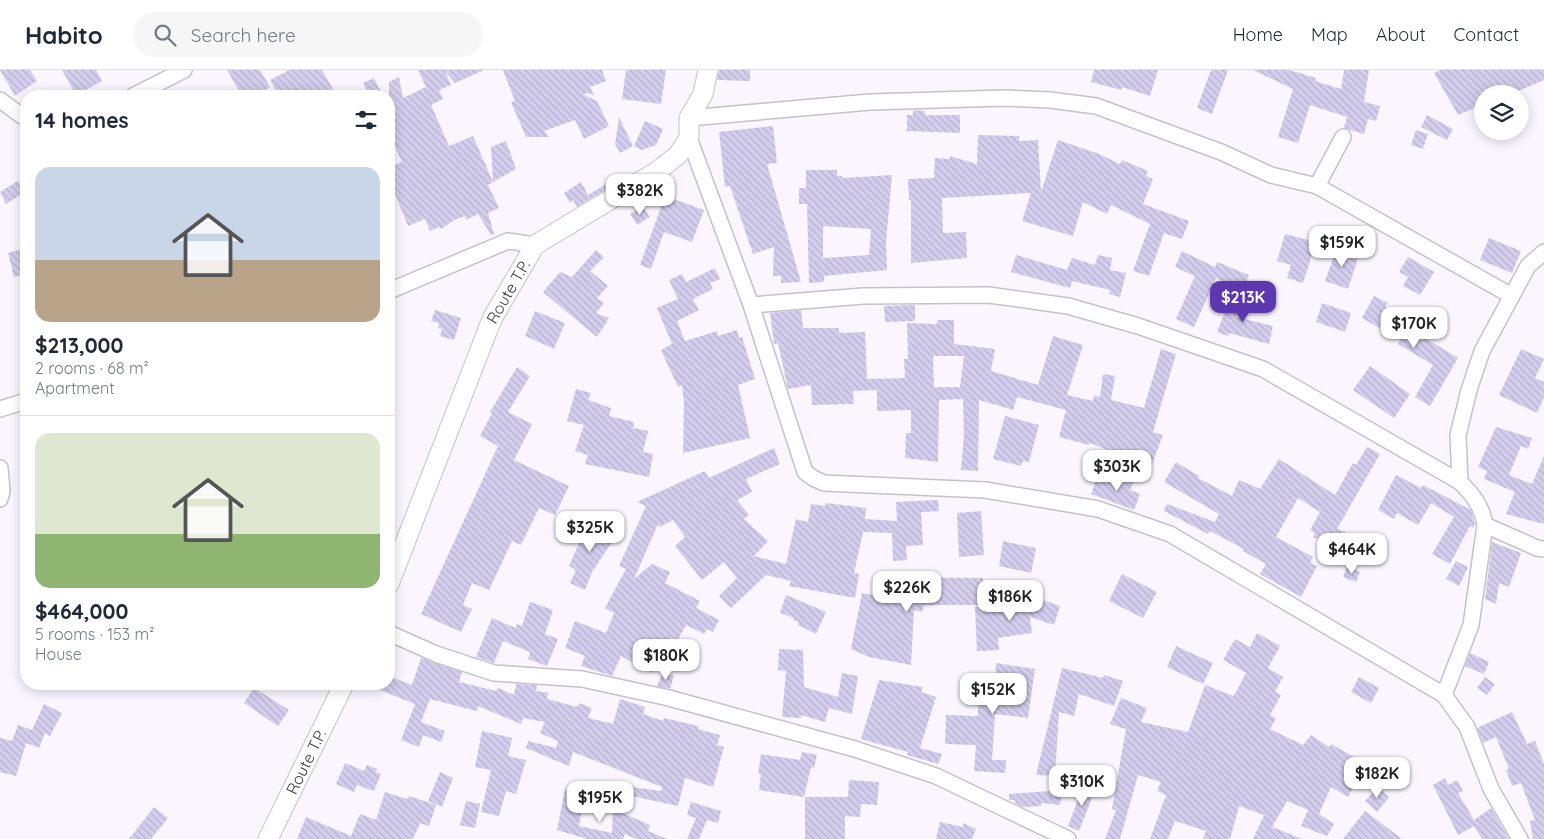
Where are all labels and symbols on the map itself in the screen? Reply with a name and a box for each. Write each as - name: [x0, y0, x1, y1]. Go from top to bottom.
- pin: $382K: [605, 174, 675, 216]
- pin: $159K: [1307, 226, 1377, 268]
- street label: Route T.P.: [482, 256, 534, 327]
- pin: $213K: [1208, 280, 1278, 323]
- pin: $170K: [1379, 306, 1449, 349]
- pin: $303K: [1082, 450, 1152, 492]
- pin: $325K: [555, 510, 625, 553]
- pin: $464K: [1317, 532, 1387, 575]
- pin: $226K: [872, 570, 942, 613]
- pin: $186K: [975, 580, 1045, 622]
- pin: $180K: [631, 638, 701, 681]
- pin: $152K: [958, 672, 1028, 715]
- street label: Route T.P.: [281, 726, 330, 798]
- pin: $182K: [1342, 756, 1412, 799]
- pin: $310K: [1047, 764, 1117, 807]
- pin: $195K: [565, 780, 635, 823]

